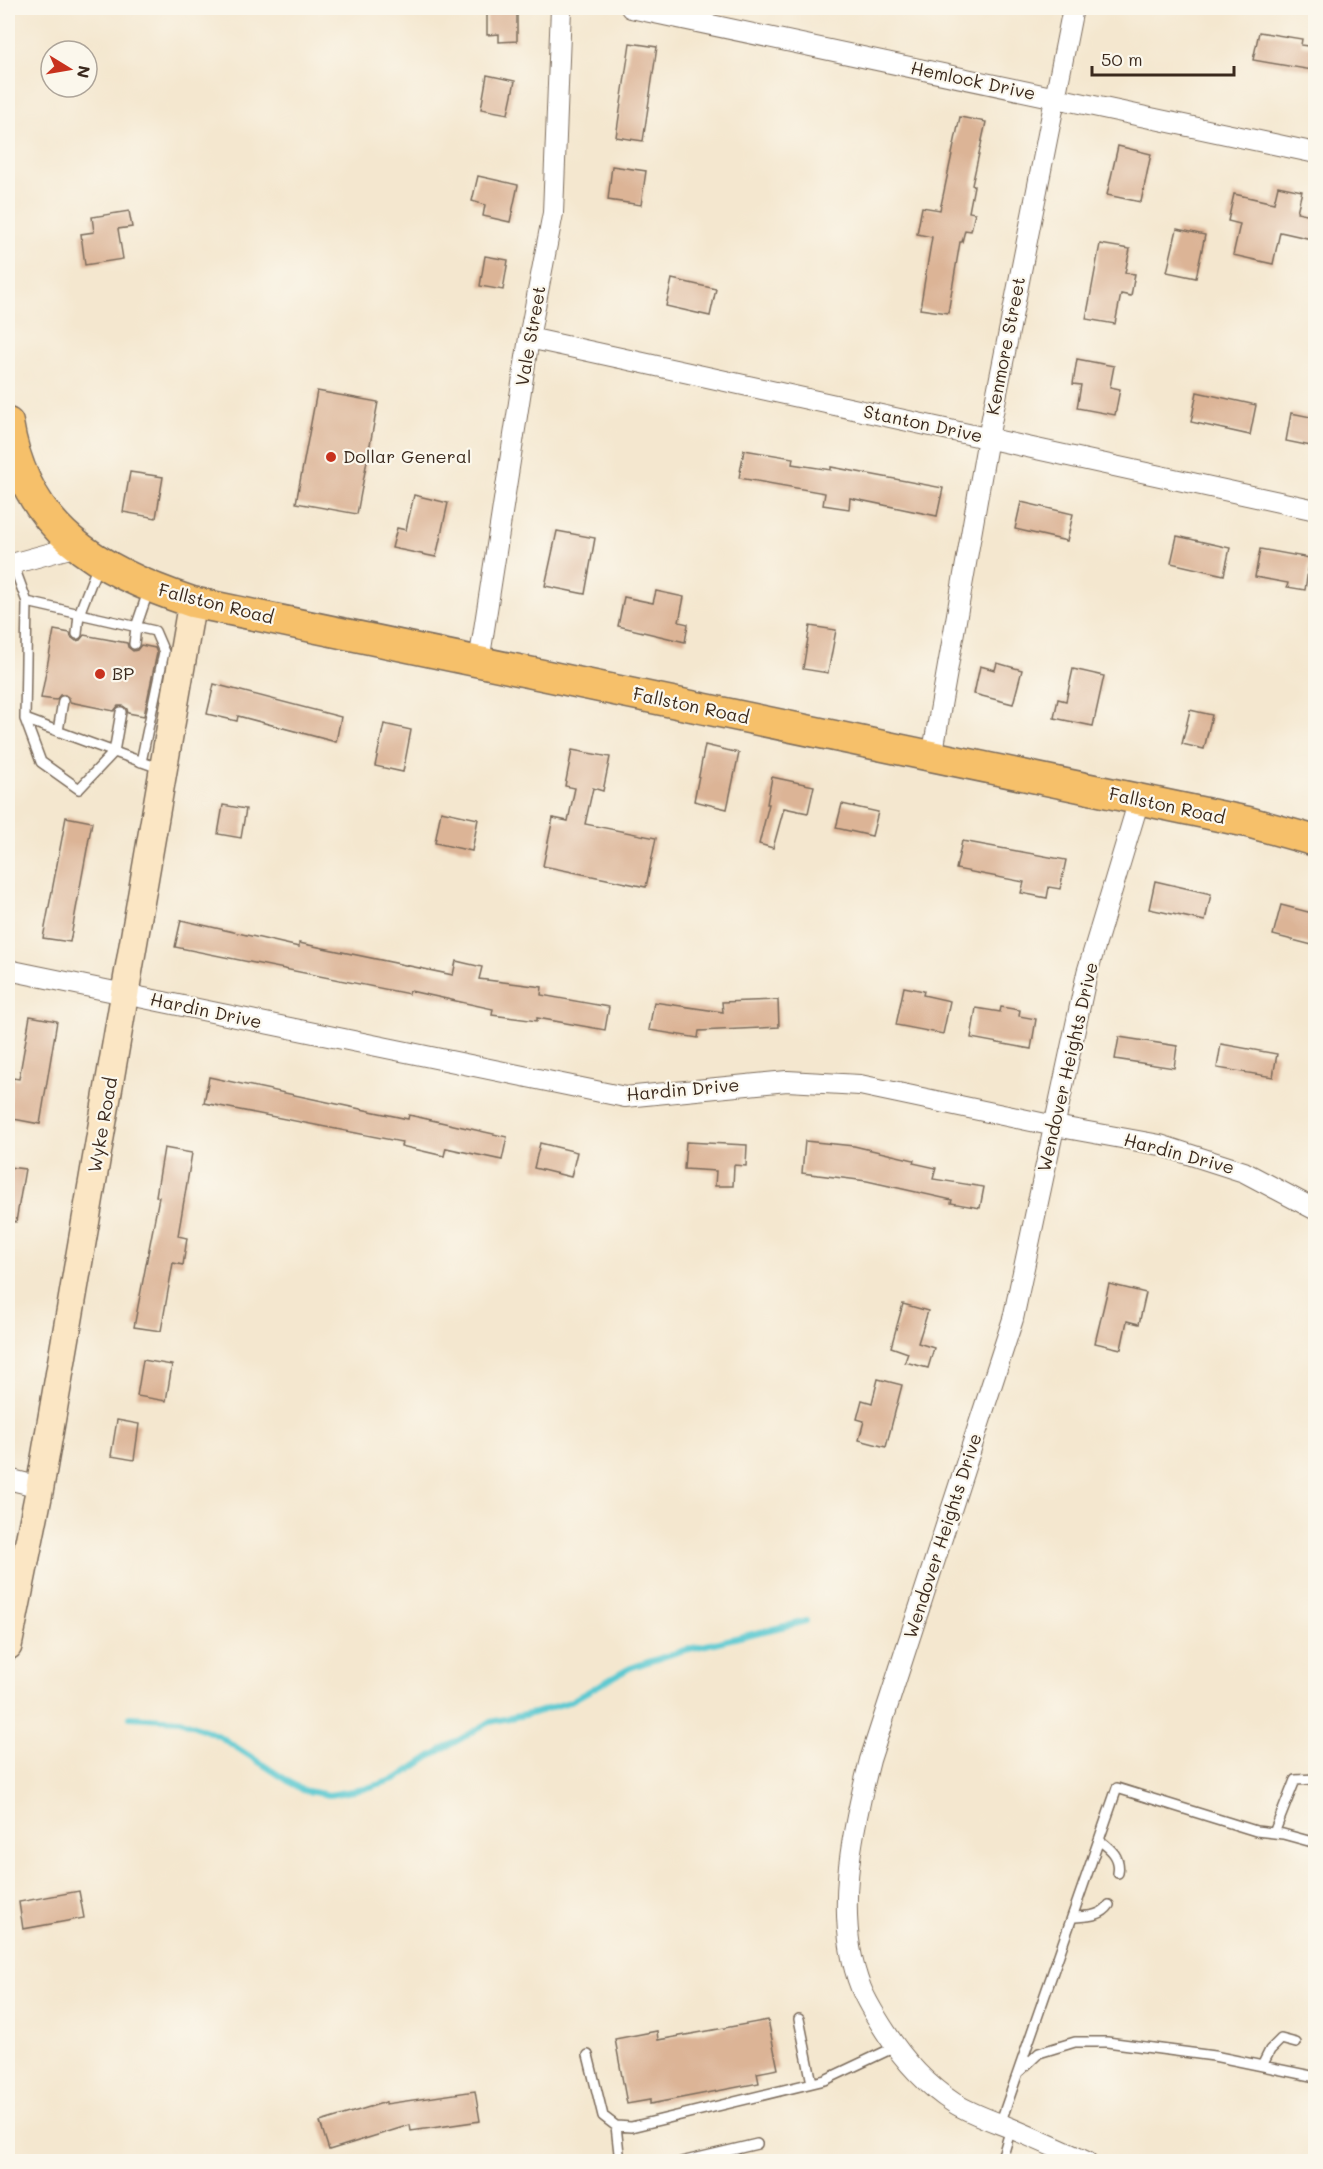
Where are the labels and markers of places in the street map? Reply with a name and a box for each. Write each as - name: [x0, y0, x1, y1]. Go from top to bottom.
- place label: Dollar General: [343, 444, 471, 468]
- marker: Dollar General: [324, 450, 338, 464]
- place label: BP: [112, 661, 134, 685]
- marker: BP: [93, 667, 107, 681]

